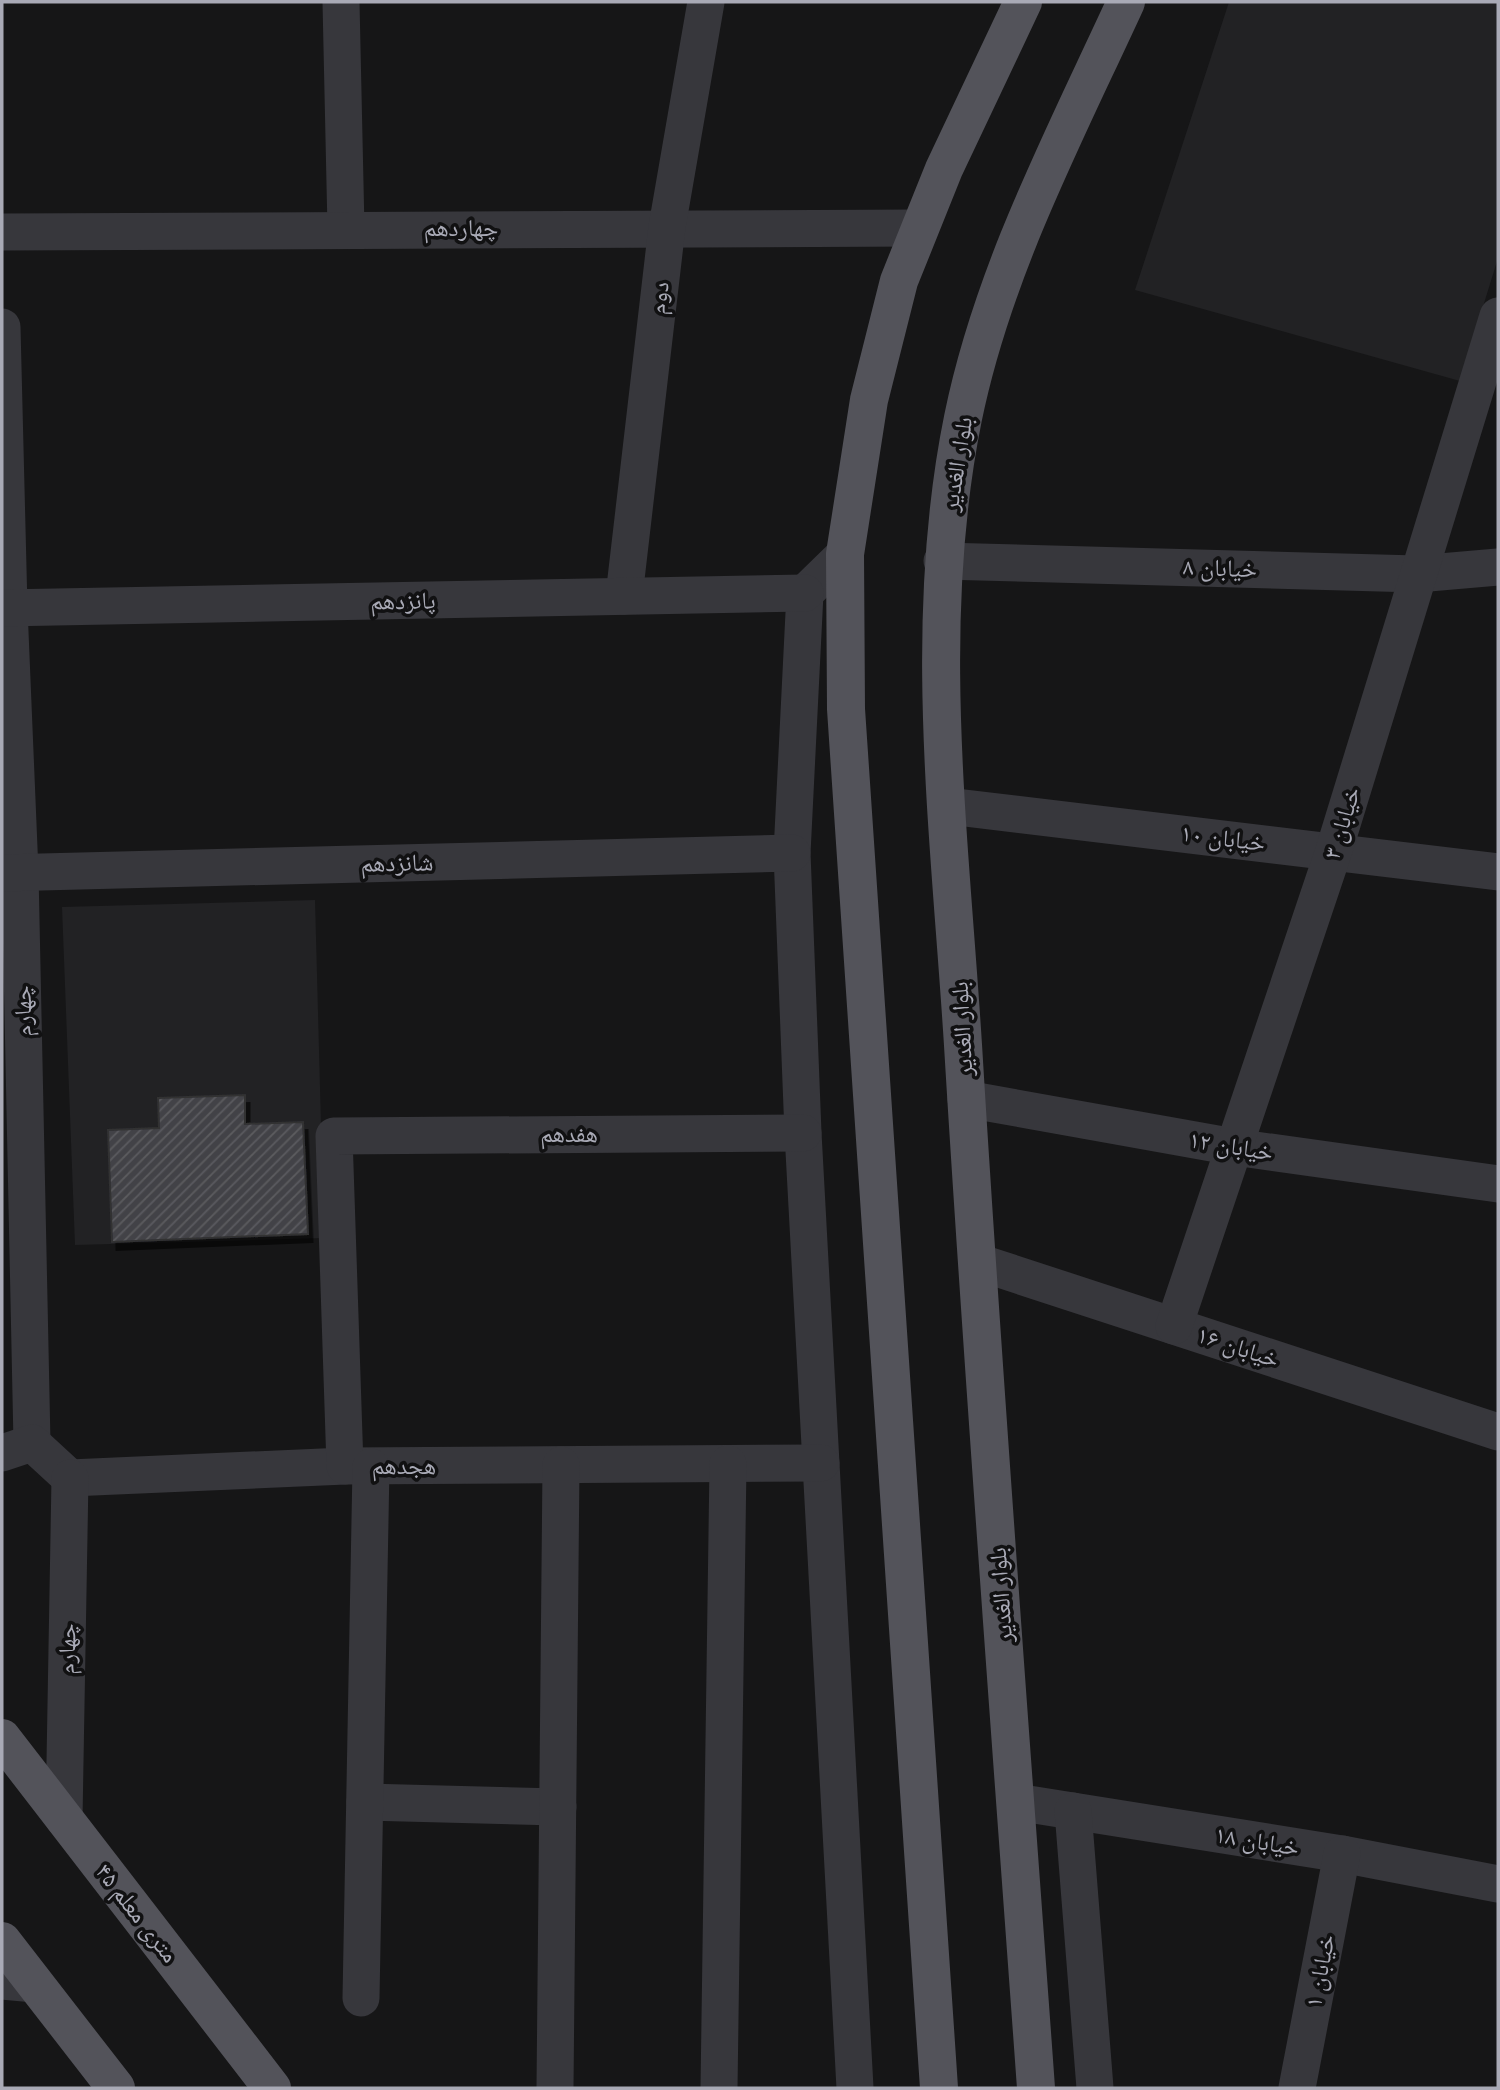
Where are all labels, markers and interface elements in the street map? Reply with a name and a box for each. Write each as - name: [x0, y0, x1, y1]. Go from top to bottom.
- street label: چهاردهم: [424, 212, 498, 244]
- street label: دوم: [641, 280, 677, 316]
- street label: بلوار الغدیر: [934, 415, 979, 514]
- street label: خیابان ۸: [1183, 551, 1257, 584]
- street label: پانزدهم: [370, 584, 436, 618]
- street label: خیابان ۳: [1316, 783, 1367, 863]
- street label: خیابان ۱۰: [1179, 817, 1267, 858]
- street label: شانزدهم: [360, 846, 434, 880]
- street label: بلوار الغدیر: [944, 981, 980, 1078]
- street label: چهارم: [7, 985, 39, 1037]
- street label: هفدهم: [540, 1118, 598, 1150]
- street label: خیابان ۱۲: [1187, 1124, 1275, 1167]
- street label: خیابان ۱۶: [1193, 1319, 1283, 1374]
- street label: هجدهم: [372, 1450, 436, 1482]
- street label: بلوار الغدیر: [982, 1546, 1019, 1645]
- street label: چهارم: [51, 1623, 83, 1675]
- street label: خیابان ۱۸: [1213, 1819, 1301, 1862]
- street label: ۴۵ متری معلم: [88, 1857, 186, 1969]
- street label: خیابان ۱: [1297, 1932, 1342, 2010]

